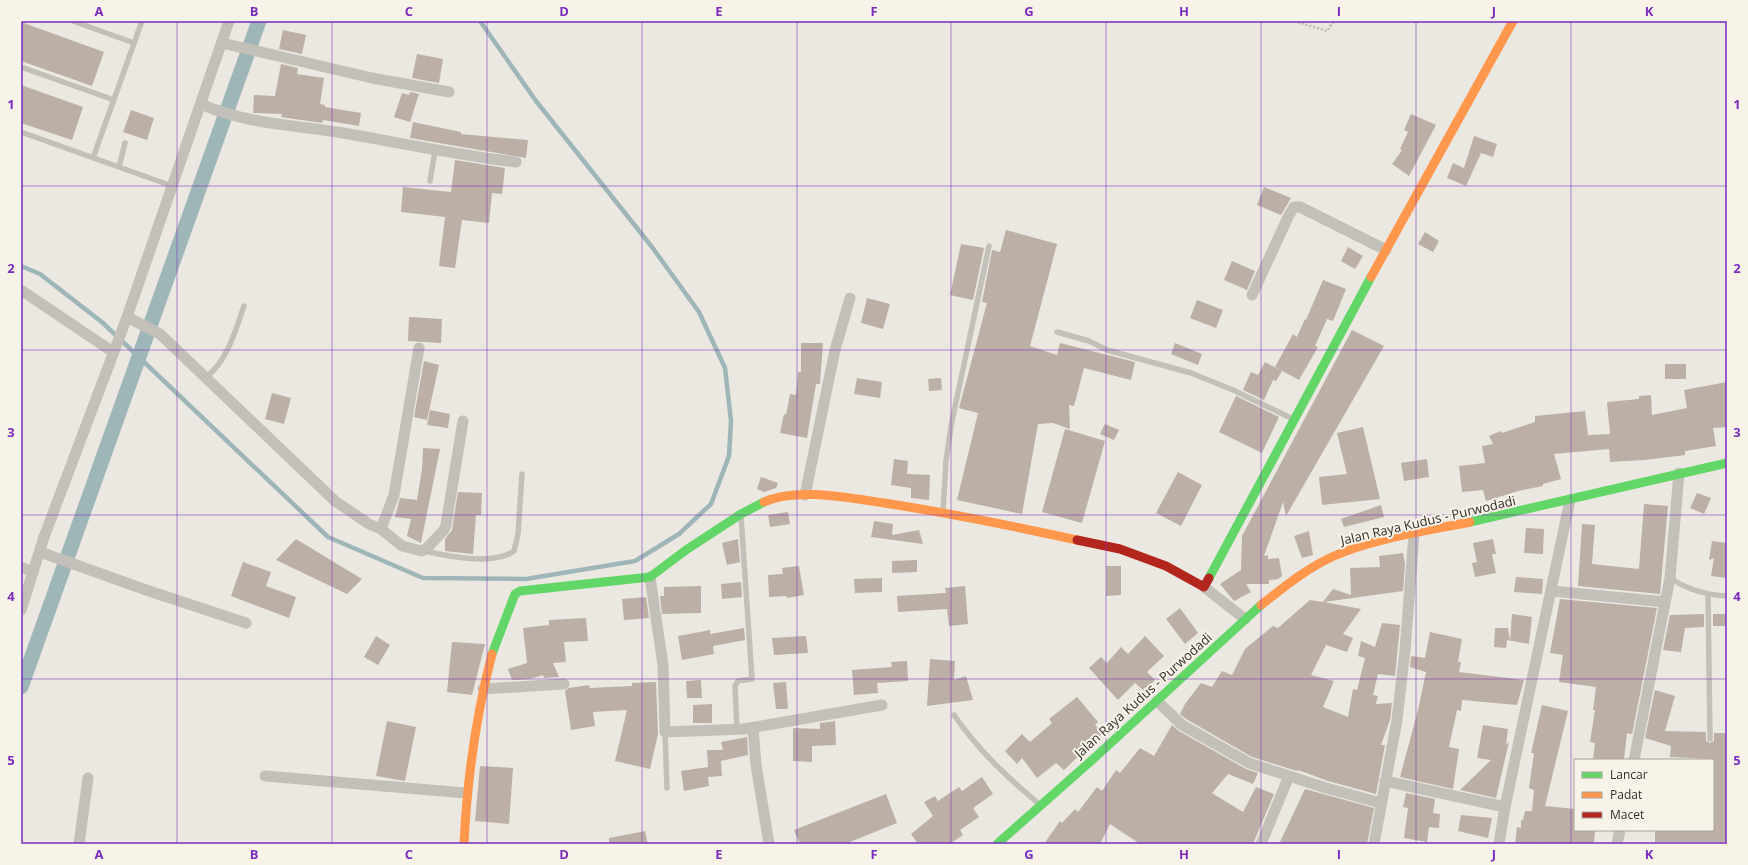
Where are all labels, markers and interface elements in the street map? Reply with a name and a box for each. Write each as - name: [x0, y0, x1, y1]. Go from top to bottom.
- text: A: [95, 2, 104, 20]
- text: B: [250, 2, 259, 20]
- text: C: [405, 2, 413, 20]
- text: D: [559, 2, 569, 20]
- text: E: [715, 2, 723, 20]
- text: F: [870, 2, 878, 20]
- text: G: [1024, 2, 1034, 20]
- text: H: [1179, 2, 1189, 20]
- text: I: [1337, 2, 1341, 20]
- text: J: [1491, 2, 1496, 20]
- text: K: [1645, 2, 1654, 20]
- text: 1: [7, 95, 15, 113]
- text: 1: [1733, 95, 1741, 113]
- text: 2: [7, 259, 15, 277]
- text: 2: [1733, 259, 1741, 277]
- text: 3: [7, 423, 15, 441]
- text: 3: [1733, 423, 1741, 441]
- street label: Jalan Raya Kudus - Purwodadi: [1337, 491, 1517, 549]
- text: 4: [7, 587, 15, 605]
- text: 4: [1733, 587, 1741, 605]
- street label: Jalan Raya Kudus - Purwodadi: [1069, 628, 1216, 763]
- text: 5: [7, 751, 15, 769]
- text: 5: [1733, 751, 1741, 769]
- legend: [1574, 759, 1714, 831]
- text: Lancar: [1610, 766, 1648, 783]
- text: Padat: [1610, 786, 1642, 803]
- text: Macet: [1610, 806, 1644, 823]
- text: A: [95, 845, 104, 863]
- text: B: [250, 845, 259, 863]
- text: C: [405, 845, 413, 863]
- text: D: [559, 845, 569, 863]
- text: E: [715, 845, 723, 863]
- text: F: [870, 845, 878, 863]
- text: G: [1024, 845, 1034, 863]
- text: H: [1179, 845, 1189, 863]
- text: I: [1337, 845, 1341, 863]
- text: J: [1491, 845, 1496, 863]
- text: K: [1645, 845, 1654, 863]

